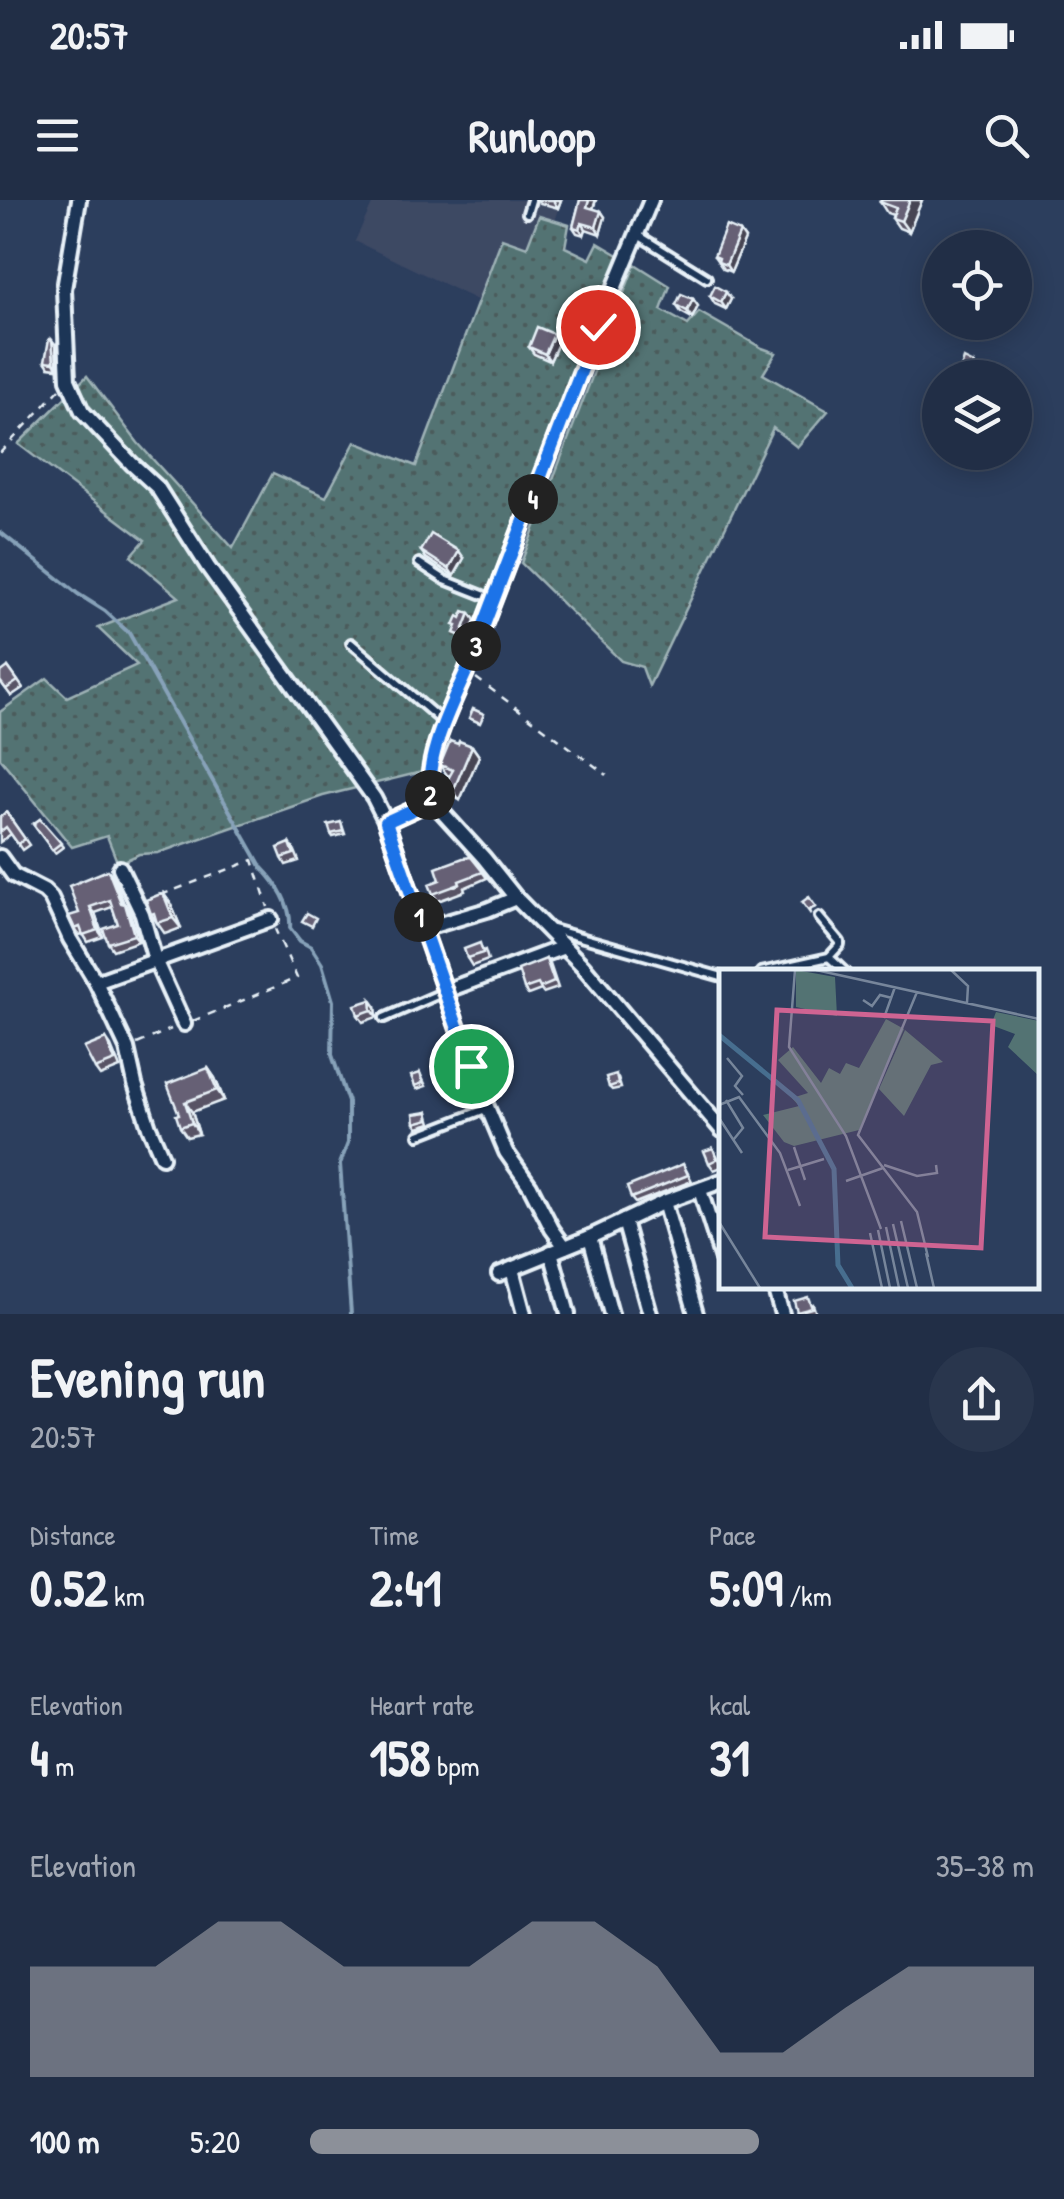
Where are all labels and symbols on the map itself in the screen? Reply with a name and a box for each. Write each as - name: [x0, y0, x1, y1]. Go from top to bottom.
- pin: [556, 285, 641, 370]
- pin: 4: [508, 474, 558, 524]
- pin: 3: [451, 621, 501, 671]
- pin: 2: [405, 770, 455, 820]
- pin: 1: [394, 892, 444, 942]
- inset map: [719, 969, 1039, 1289]
- pin: [429, 1024, 514, 1109]

